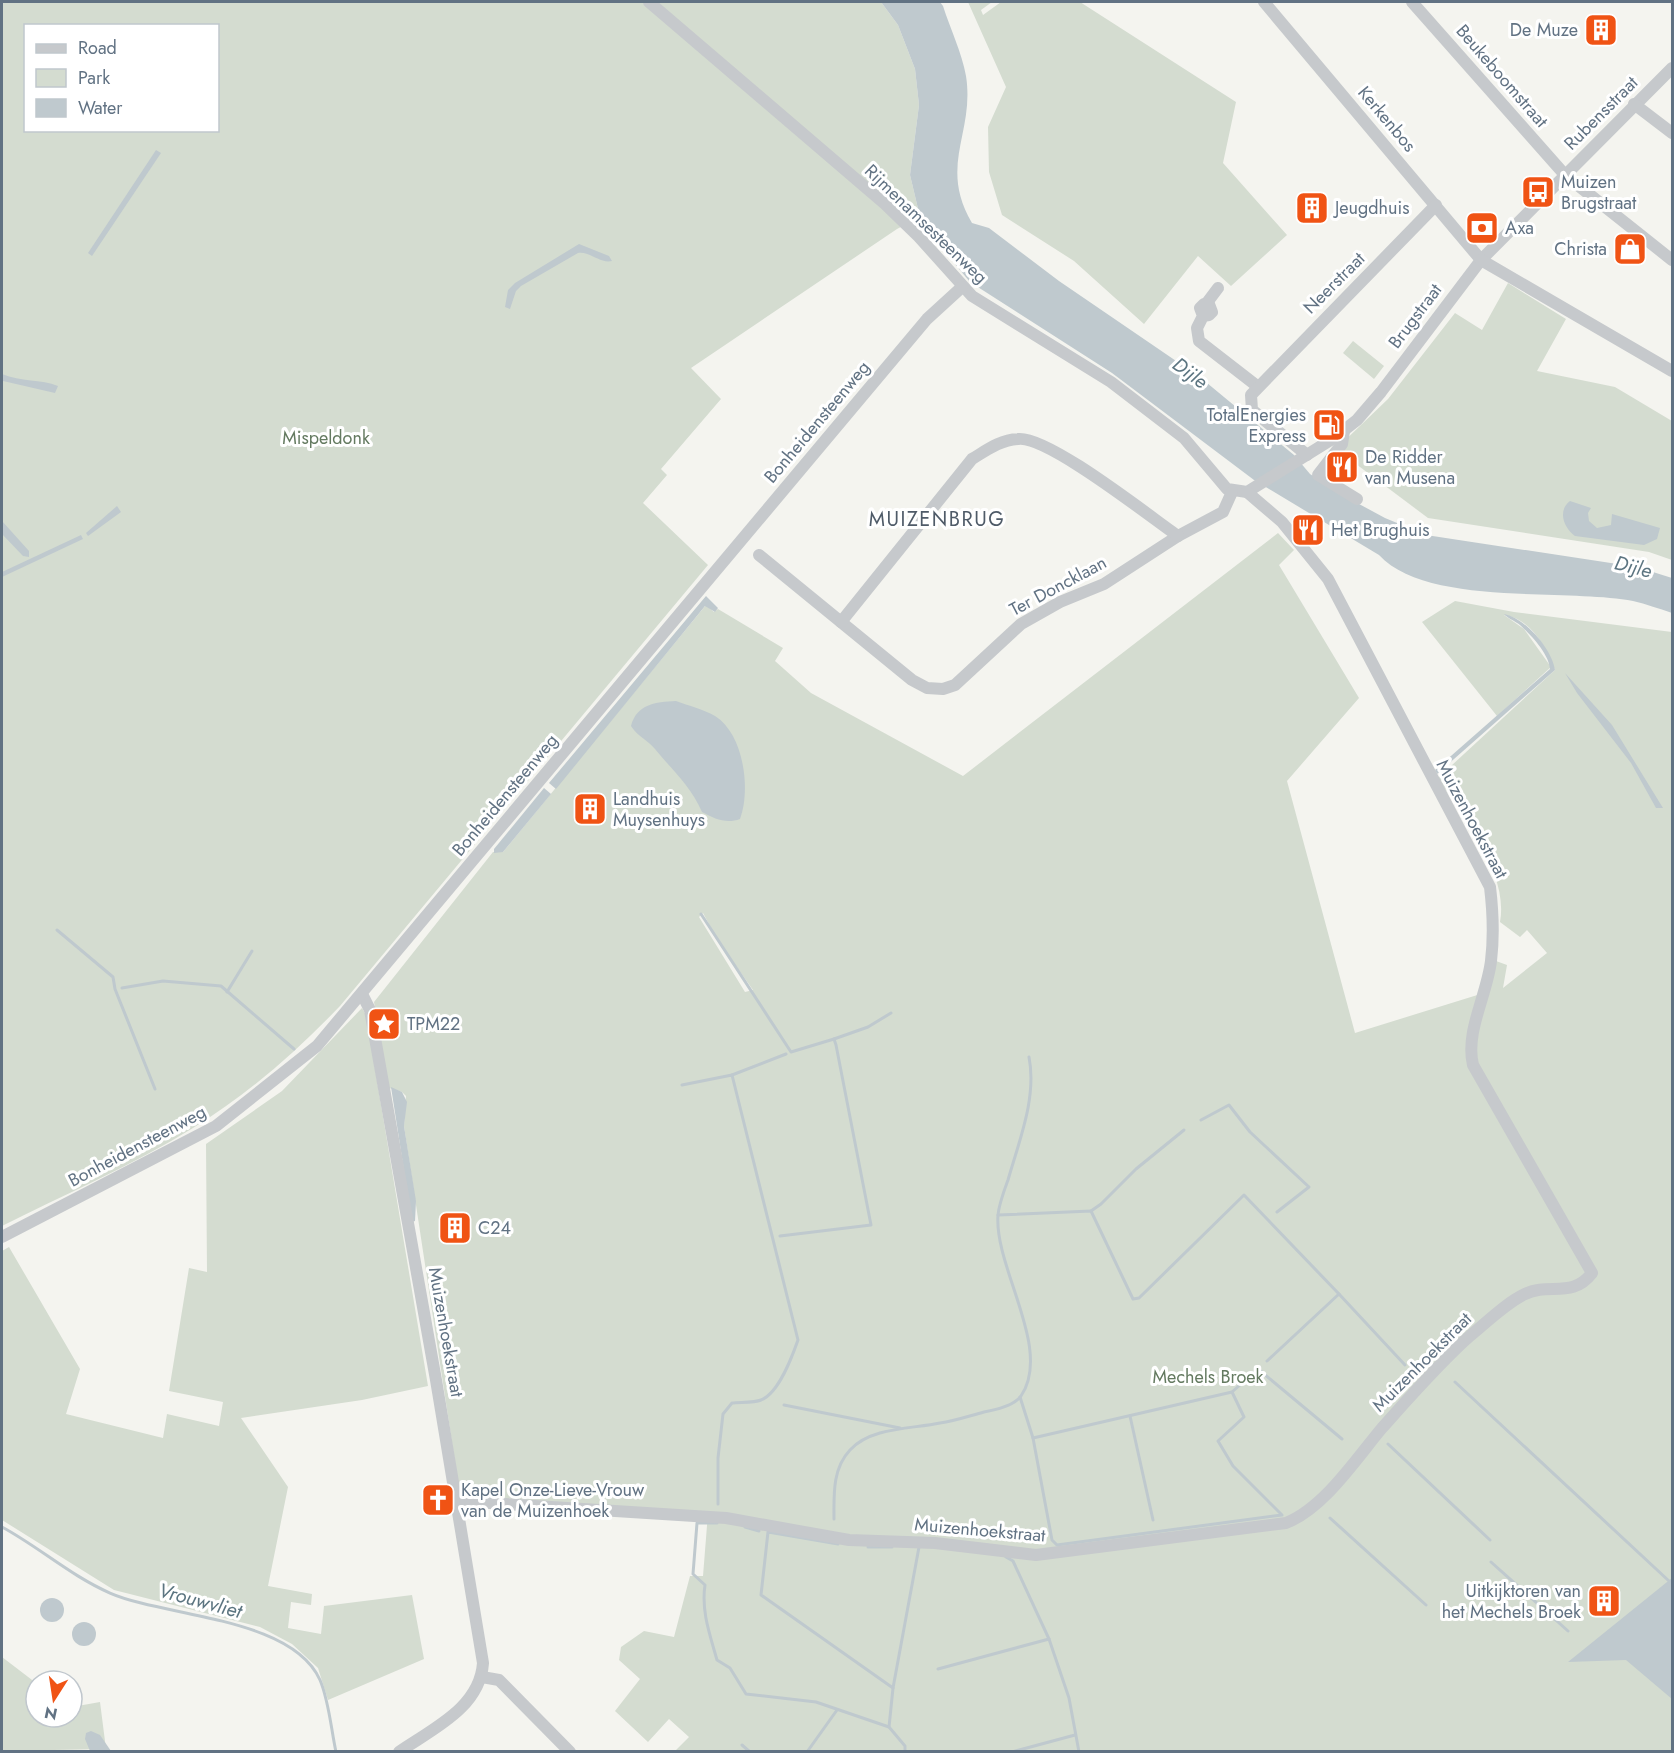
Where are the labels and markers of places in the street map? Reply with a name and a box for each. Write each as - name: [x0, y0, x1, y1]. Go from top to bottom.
- building icon: De Muze: [1583, 12, 1619, 48]
- place label: De Muze: [1510, 17, 1578, 43]
- place label: Muizen Brugstraat: [1561, 169, 1637, 216]
- bus stop icon: Muizen Brugstraat: [1520, 174, 1556, 210]
- building icon: Jeugdhuis: [1294, 190, 1330, 226]
- place label: Jeugdhuis: [1333, 195, 1409, 221]
- bank icon: Axa: [1464, 210, 1500, 246]
- place label: Axa: [1505, 215, 1534, 241]
- shop icon: Christa: [1612, 231, 1648, 267]
- place label: Christa: [1554, 236, 1607, 262]
- place label: TotalEnergies Express: [1206, 402, 1306, 449]
- fuel station icon: TotalEnergies Express: [1311, 407, 1347, 443]
- place label: De Ridder van Musena: [1365, 444, 1455, 491]
- restaurant icon: De Ridder van Musena: [1324, 449, 1360, 485]
- restaurant icon: Het Brughuis: [1290, 512, 1326, 548]
- place label: Het Brughuis: [1331, 517, 1430, 543]
- place label: Landhuis Muysenhuys: [613, 786, 705, 833]
- building icon: Landhuis Muysenhuys: [572, 791, 608, 827]
- place icon: TPM22: [366, 1006, 402, 1042]
- place label: TPM22: [407, 1011, 460, 1037]
- building icon: C24: [437, 1210, 473, 1246]
- place label: C24: [478, 1215, 511, 1241]
- place label: Kapel Onze-Lieve-Vrouw van de Muizenhoek: [461, 1477, 645, 1524]
- church icon: Kapel Onze-Lieve-Vrouw van de Muizenhoek: [420, 1482, 456, 1518]
- place label: Uitkijktoren van het Mechels Broek: [1442, 1578, 1581, 1625]
- building icon: Uitkijktoren van het Mechels Broek: [1586, 1583, 1622, 1619]

